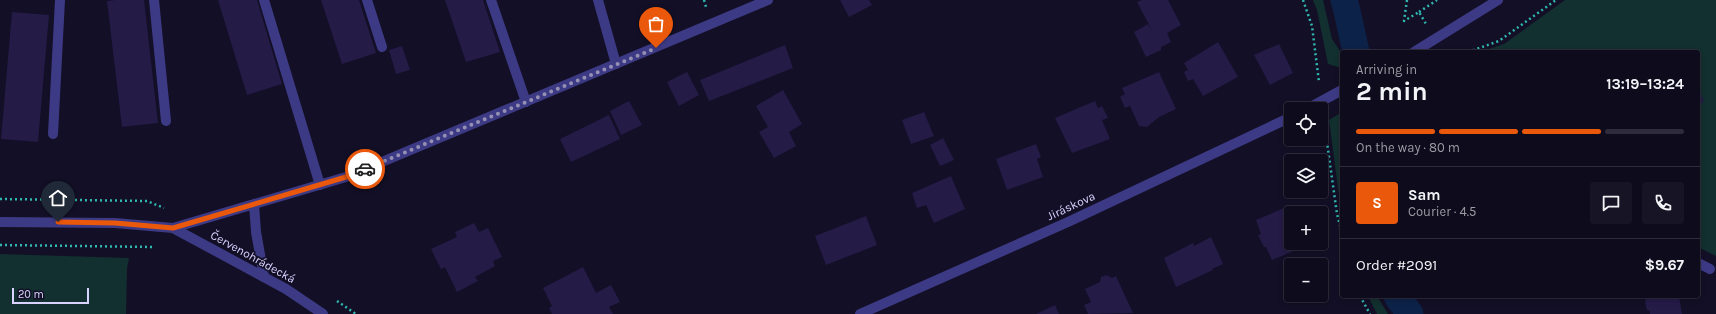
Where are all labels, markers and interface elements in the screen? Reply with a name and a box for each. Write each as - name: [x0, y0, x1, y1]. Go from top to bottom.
- pin: [639, 7.0, 673, 48]
- icon: bag: [645, 13, 667, 35]
- text: Arriving in: [1356, 62, 1417, 77]
- text: 13:19–13:24: [1606, 75, 1684, 93]
- text: 2 min: [1356, 76, 1428, 107]
- map controls: [1284, 102, 1328, 302]
- button: locate: [1284, 102, 1328, 146]
- text: On the way · 80 m: [1356, 140, 1460, 155]
- courier: [345, 149, 385, 189]
- button: layers: [1284, 154, 1328, 198]
- icon: car: [354, 158, 376, 180]
- pin: [41, 181, 75, 222]
- button: chat: [1590, 182, 1632, 224]
- button: phone: [1642, 182, 1684, 224]
- text: Sam: [1408, 186, 1441, 204]
- icon: home: [47, 187, 69, 209]
- street label: Jiráskova: [1045, 189, 1097, 223]
- text: S: [1372, 194, 1382, 212]
- text: Courier · 4.5: [1408, 204, 1476, 219]
- button: +: [1284, 206, 1328, 250]
- street label: Červenohrádecká: [208, 227, 298, 286]
- text: Order #2091: [1356, 256, 1437, 274]
- text: $9.67: [1645, 256, 1684, 274]
- button: −: [1284, 258, 1328, 302]
- scale bar: [12, 286, 89, 305]
- text: 20 m: [18, 288, 44, 301]

